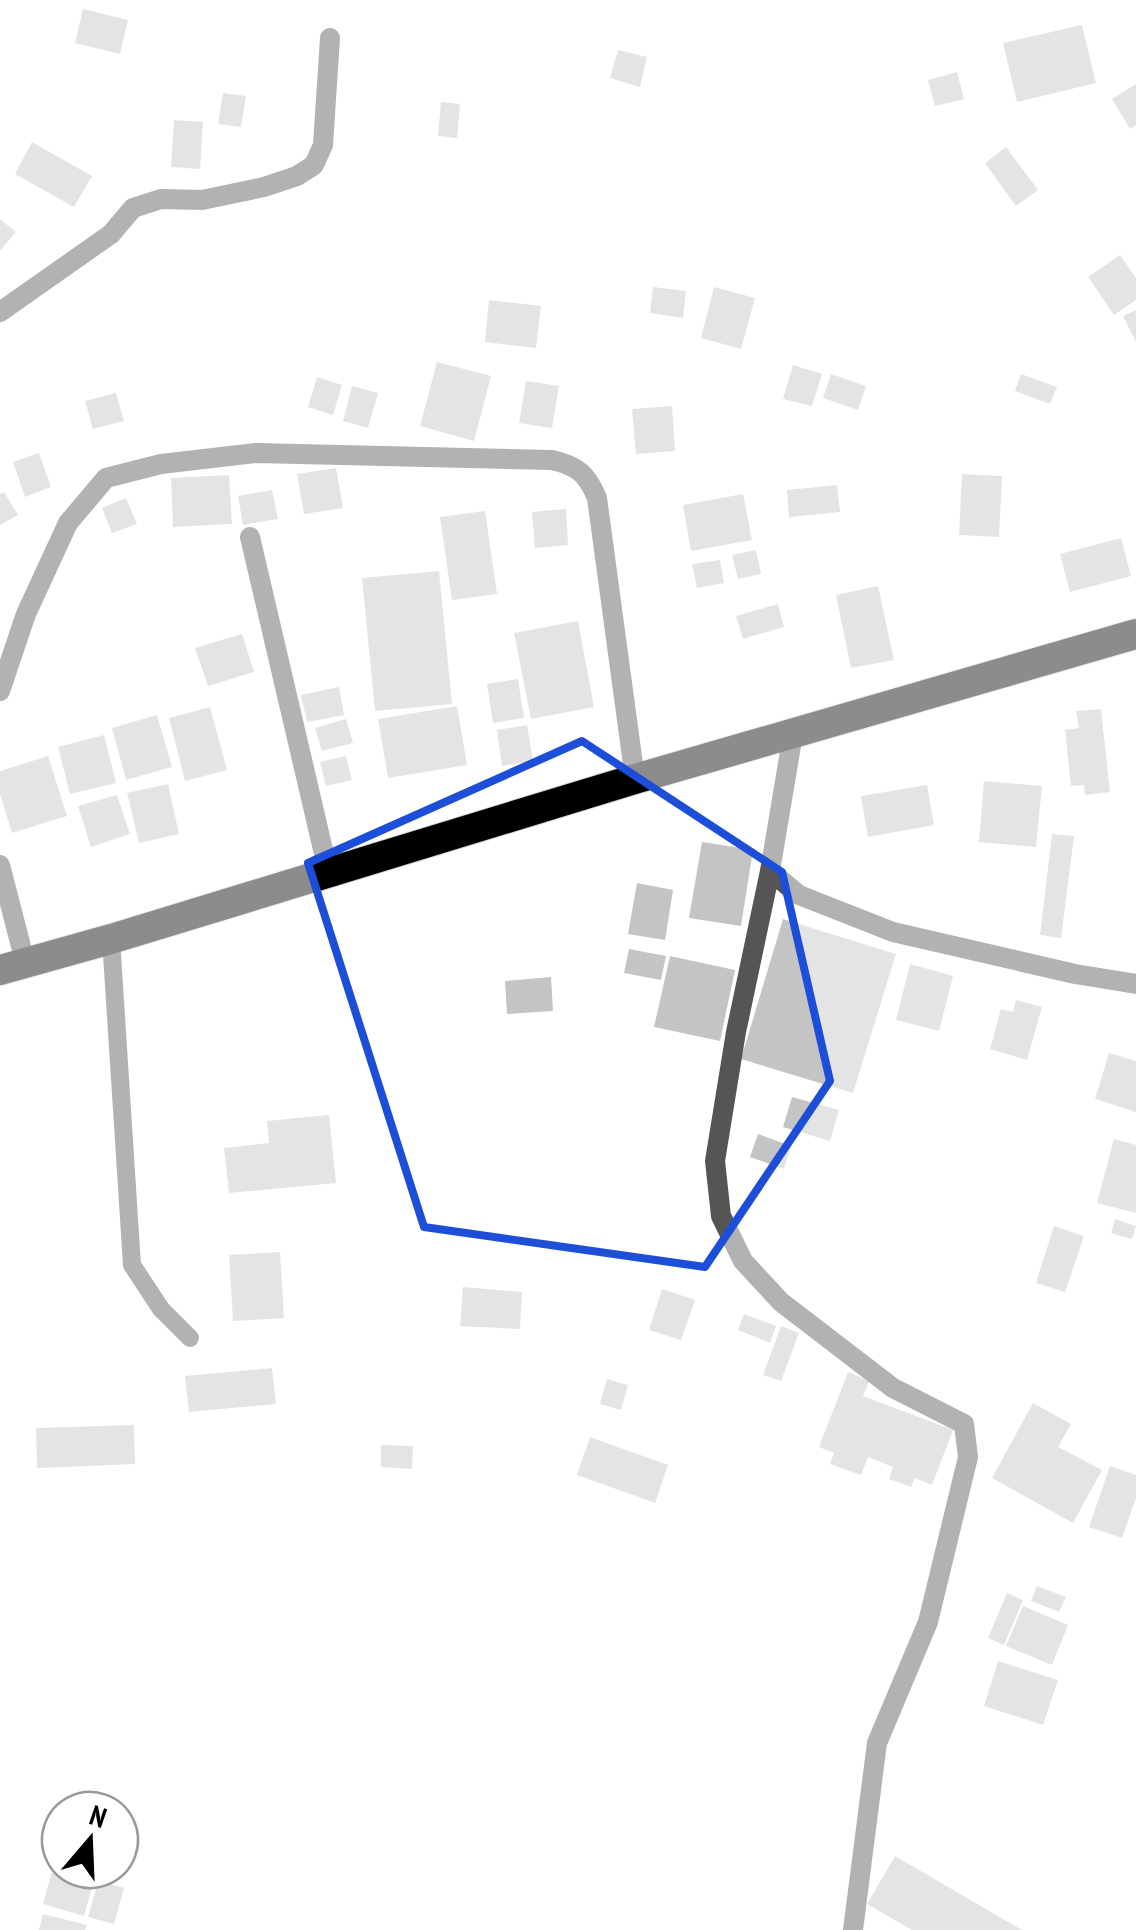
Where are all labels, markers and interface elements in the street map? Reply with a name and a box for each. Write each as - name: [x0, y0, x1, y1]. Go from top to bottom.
- north arrow: [40, 1790, 140, 1890]
- text: N: [85, 1796, 111, 1836]

